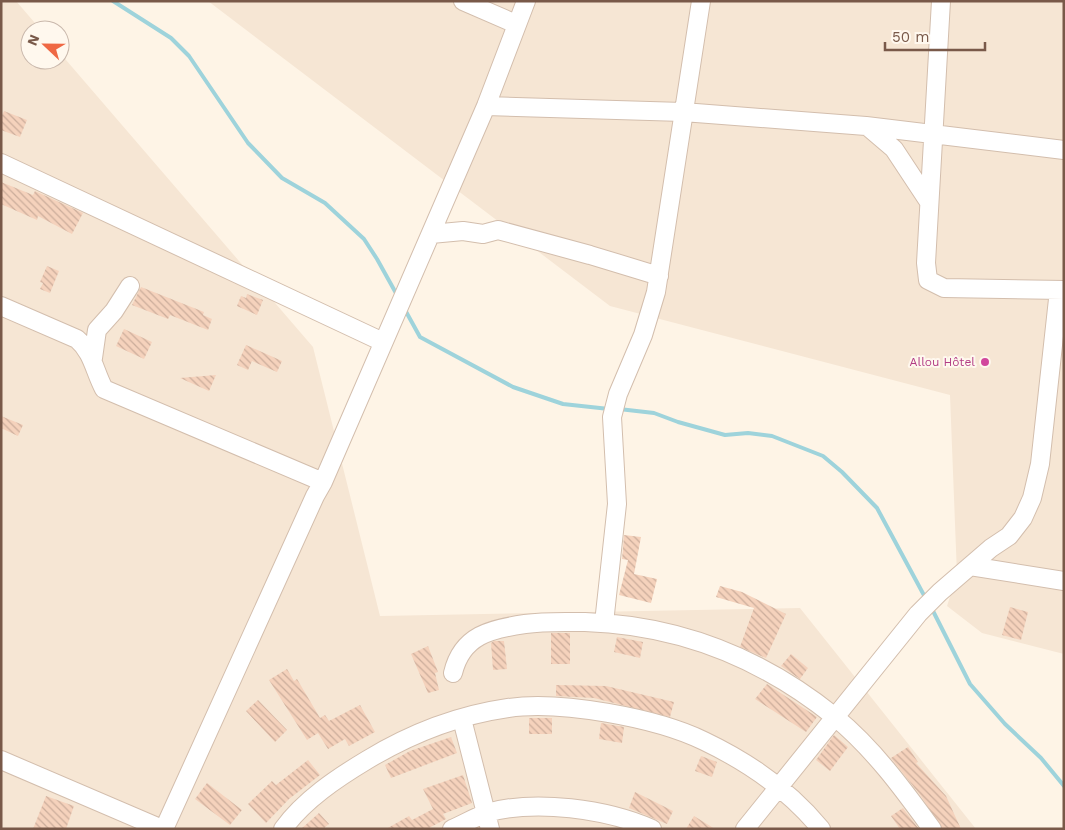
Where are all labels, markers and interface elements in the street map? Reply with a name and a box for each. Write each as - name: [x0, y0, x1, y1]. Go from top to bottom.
- north arrow: [20, 20, 70, 70]
- scale bar: [885, 20, 985, 52]
- text: 50 m: [892, 28, 929, 46]
- text: N: [24, 32, 42, 48]
- place label: Allou Hôtel: [910, 355, 975, 369]
- marker: Allou Hôtel: [979, 356, 991, 368]

